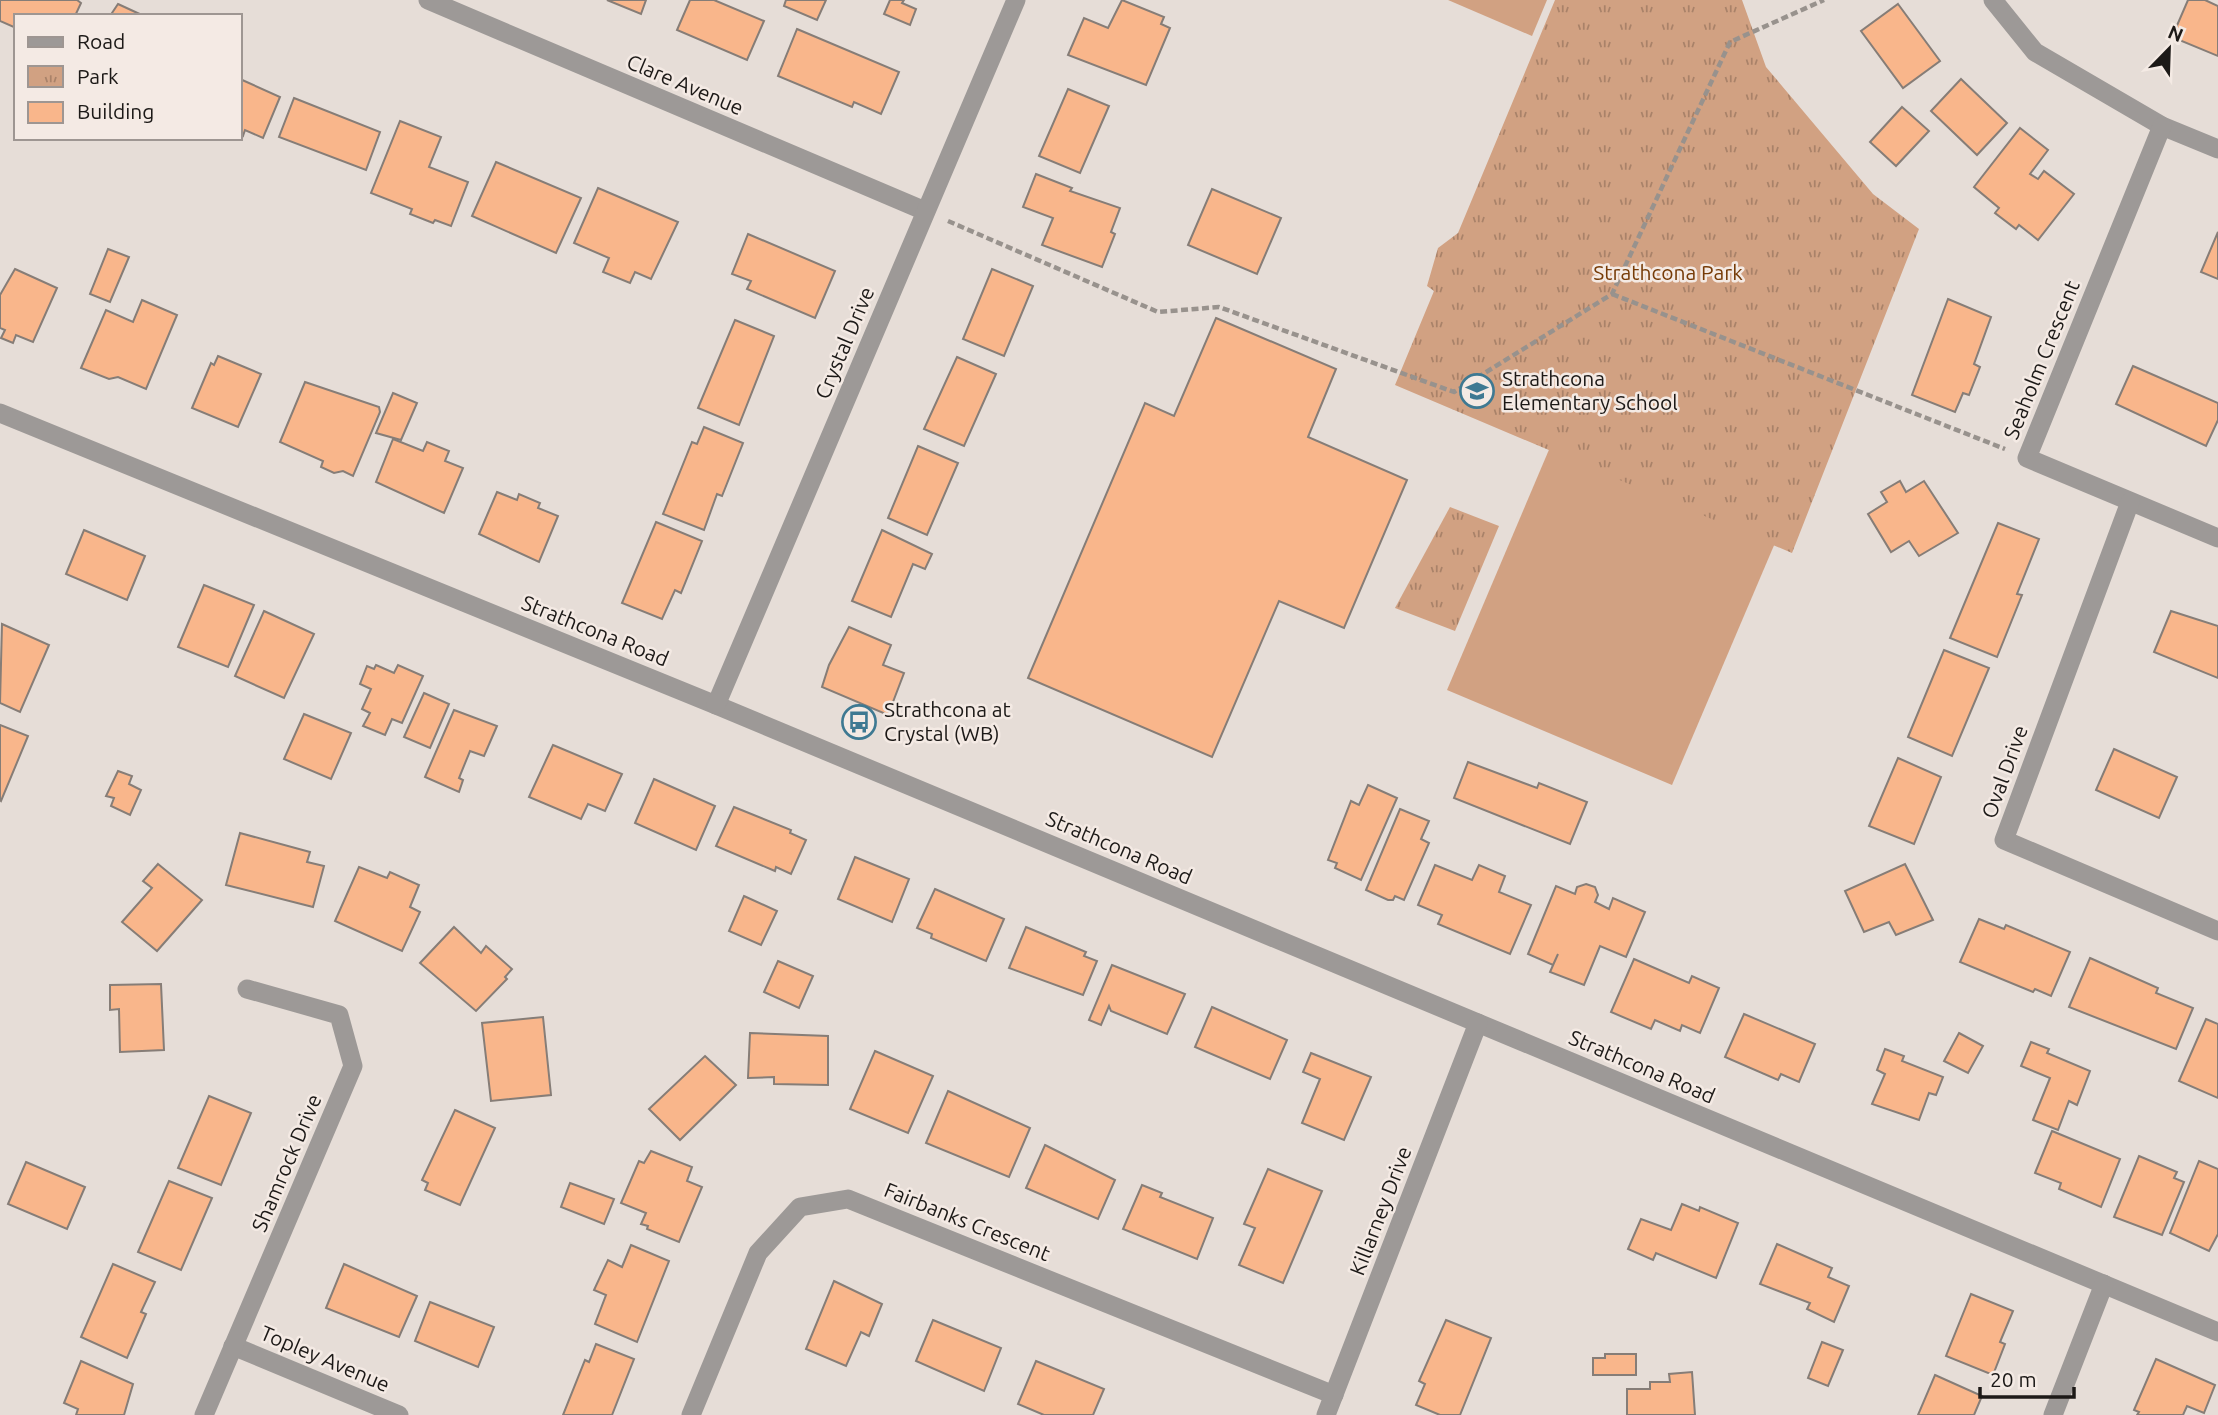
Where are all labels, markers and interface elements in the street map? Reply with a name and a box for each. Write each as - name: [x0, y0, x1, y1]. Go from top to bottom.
- legend: [14, 14, 242, 140]
- north arrow: [2134, 14, 2204, 84]
- text: N: [2165, 20, 2186, 46]
- text: Road: [77, 29, 125, 53]
- street label: Clare Avenue: [623, 49, 747, 119]
- text: Park: [77, 64, 119, 88]
- text: Building: [77, 99, 154, 123]
- park label: Strathcona Park: [1593, 260, 1743, 284]
- street label: Seaholm Crescent: [1998, 277, 2084, 443]
- street label: Crystal Drive: [810, 283, 878, 402]
- place label: Strathcona Elementary School: [1502, 366, 1678, 414]
- school or university icon: Strathcona Elementary School: [1458, 372, 1496, 410]
- street label: Strathcona Road: [518, 590, 672, 670]
- place label: Strathcona at Crystal (WB): [884, 697, 1011, 745]
- bus stop icon: Strathcona at Crystal (WB): [840, 703, 878, 741]
- street label: Oval Drive: [1976, 722, 2032, 821]
- street label: Strathcona Road: [1043, 806, 1196, 889]
- street label: Strathcona Road: [1566, 1025, 1719, 1108]
- street label: Shamrock Drive: [246, 1090, 326, 1235]
- street label: Killarney Drive: [1344, 1143, 1416, 1279]
- street label: Fairbanks Crescent: [881, 1177, 1054, 1265]
- street label: Topley Avenue: [257, 1320, 394, 1396]
- scale bar: [1980, 1356, 2074, 1400]
- text: 20 m: [1990, 1367, 2037, 1391]

